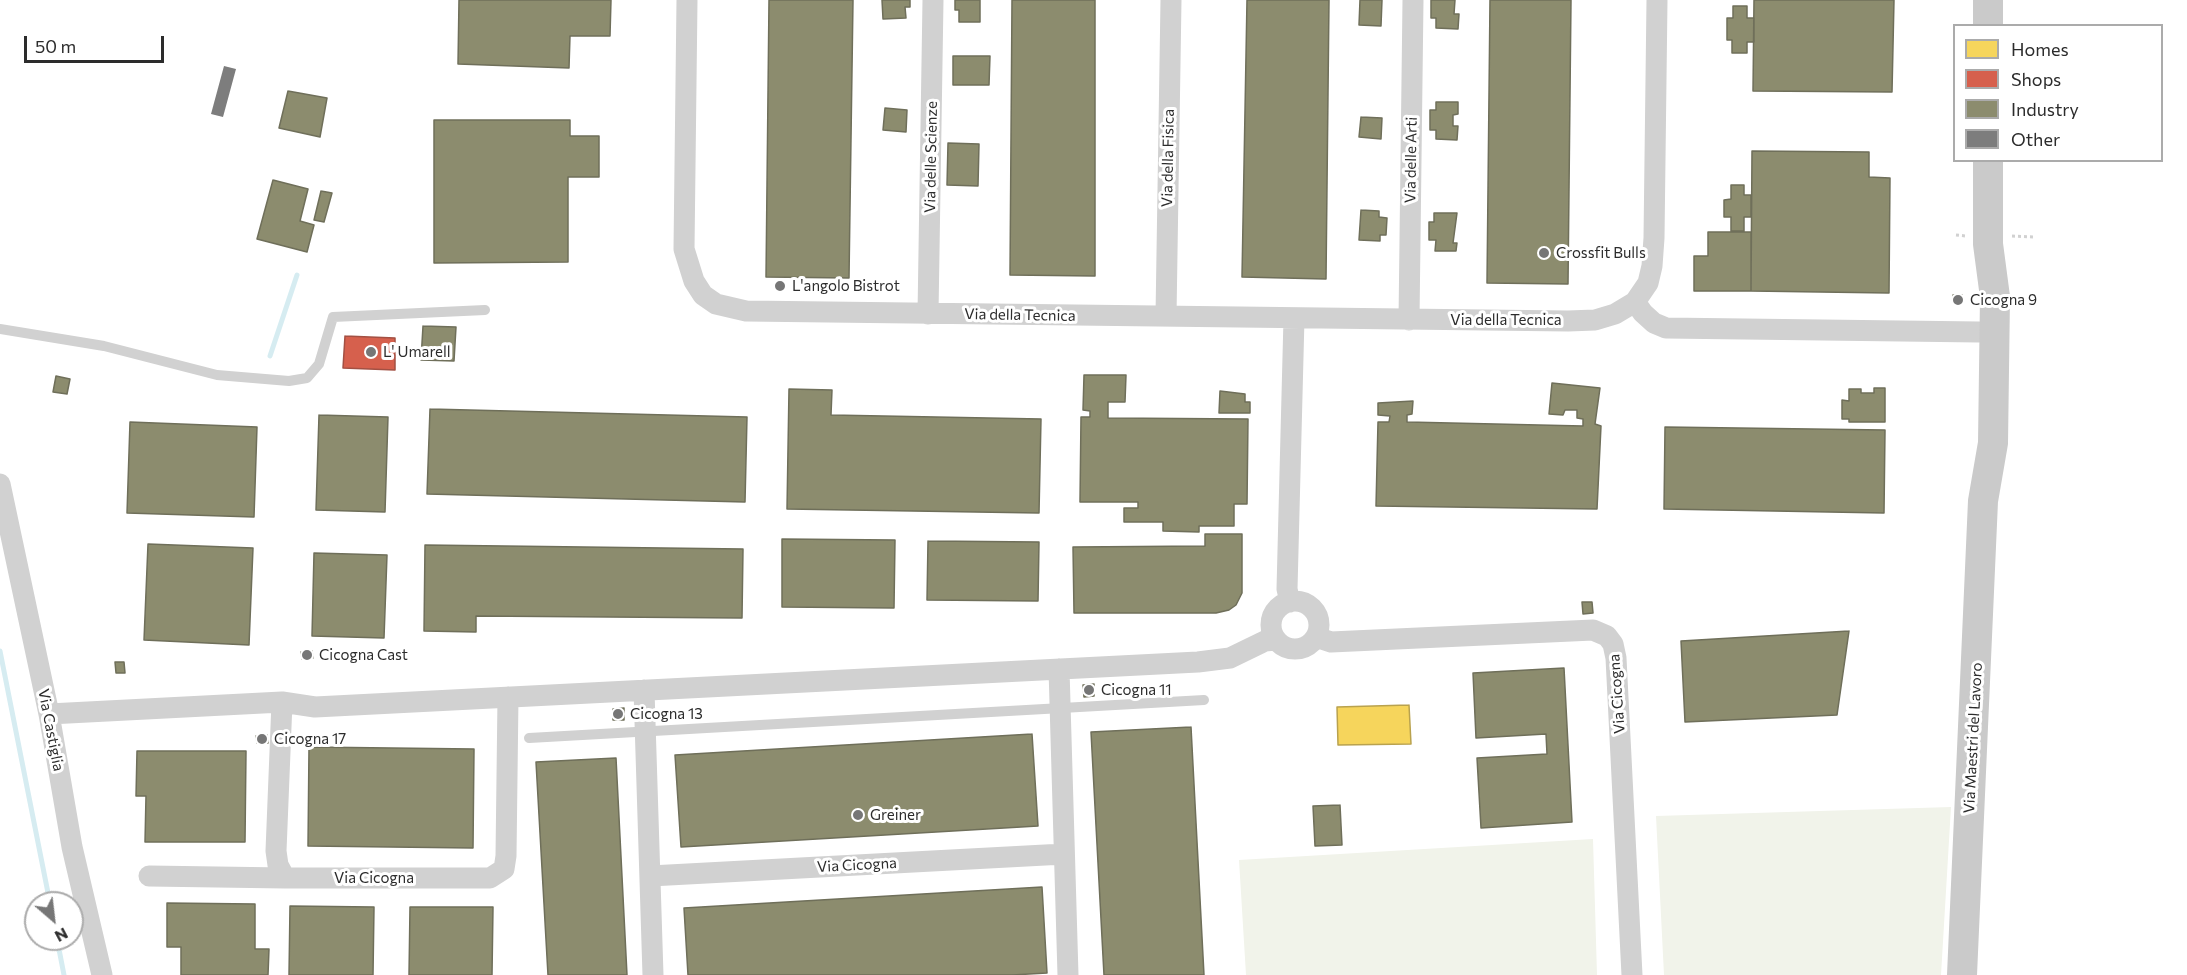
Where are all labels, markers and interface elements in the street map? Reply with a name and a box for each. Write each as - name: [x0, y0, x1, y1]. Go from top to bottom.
- scale bar: [27, 24, 166, 62]
- legend: [1953, 24, 2163, 162]
- text: 50 m: [35, 35, 76, 57]
- text: Homes: [2011, 38, 2069, 60]
- text: Shops: [2011, 68, 2061, 90]
- text: Industry: [2011, 98, 2079, 120]
- street label: Via delle Scienze: [921, 101, 941, 213]
- street label: Via della Fisica: [1158, 109, 1178, 207]
- street label: Via delle Arti: [1401, 117, 1421, 203]
- text: Other: [2011, 128, 2060, 150]
- place label: Crossfit Bulls: [1556, 244, 1646, 262]
- marker: Crossfit Bulls: [1537, 246, 1551, 260]
- place label: L'angolo Bistrot: [792, 277, 900, 295]
- marker: L'angolo Bistrot: [773, 279, 787, 293]
- place label: Cicogna 9: [1970, 291, 2037, 309]
- marker: Cicogna 9: [1951, 293, 1965, 307]
- street label: Via della Tecnica: [964, 305, 1076, 325]
- street label: Via della Tecnica: [1450, 311, 1562, 329]
- place label: L' Umarell: [383, 343, 451, 361]
- marker: L' Umarell: [364, 345, 378, 359]
- place label: Cicogna Cast: [319, 646, 408, 664]
- marker: Cicogna Cast: [300, 648, 314, 662]
- street label: Via Cicogna: [1605, 653, 1629, 735]
- street label: Via Maestri del Lavoro: [1960, 662, 1986, 814]
- place label: Cicogna 11: [1101, 681, 1172, 699]
- marker: Cicogna 11: [1082, 683, 1096, 697]
- street label: Via Castiglia: [34, 687, 68, 773]
- place label: Cicogna 13: [630, 705, 703, 723]
- marker: Cicogna 13: [611, 707, 625, 721]
- place label: Cicogna 17: [274, 730, 346, 748]
- marker: Cicogna 17: [255, 732, 269, 746]
- place label: Greiner: [870, 806, 921, 824]
- marker: Greiner: [851, 808, 865, 822]
- street label: Via Cicogna: [817, 854, 897, 876]
- street label: Via Cicogna: [334, 869, 414, 887]
- north arrow: [24, 891, 84, 951]
- text: N: [52, 924, 72, 947]

